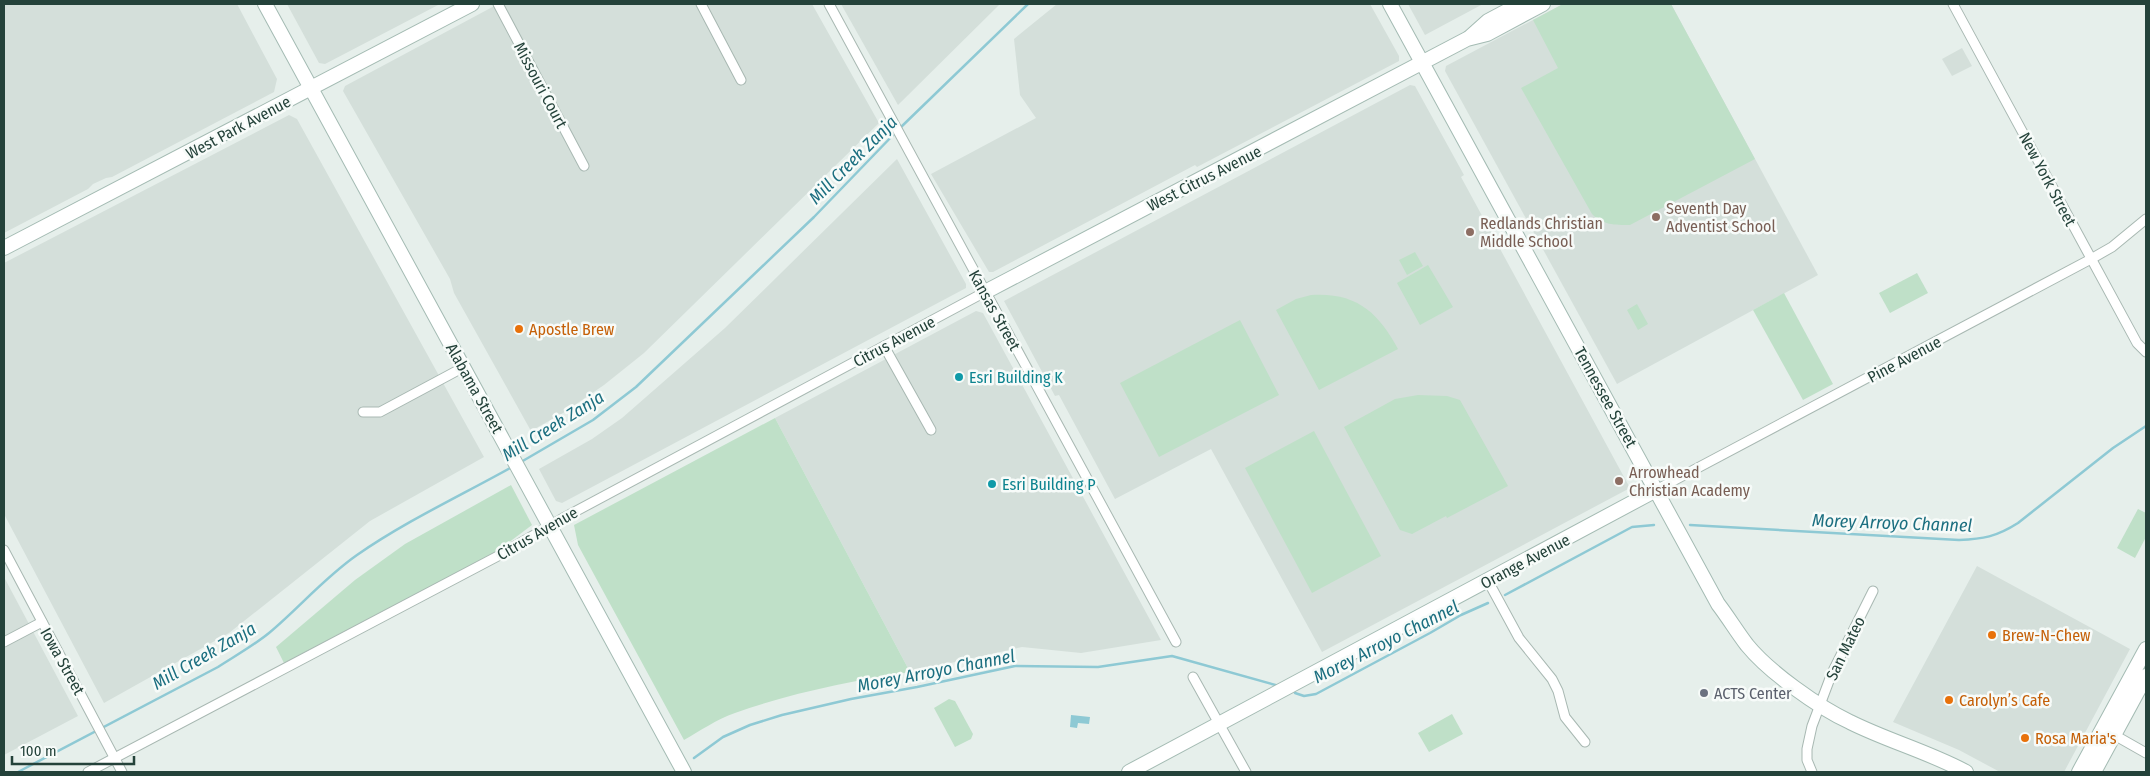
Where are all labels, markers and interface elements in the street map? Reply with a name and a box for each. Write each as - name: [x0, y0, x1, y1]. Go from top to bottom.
- street label: Missouri Court: [510, 39, 571, 132]
- street label: West Park Avenue: [183, 92, 294, 163]
- water label: Mill Creek Zanja: [804, 111, 902, 209]
- street label: New York Street: [2015, 129, 2081, 230]
- street label: West Citrus Avenue: [1144, 141, 1265, 215]
- place label: Seventh Day Adventist School: [1666, 199, 1776, 236]
- marker: Seventh Day Adventist School: [1650, 211, 1662, 223]
- place label: Redlands Christian Middle School: [1480, 214, 1603, 251]
- marker: Redlands Christian Middle School: [1464, 226, 1476, 238]
- street label: Kansas Street: [965, 267, 1025, 354]
- street label: Citrus Avenue: [850, 312, 939, 371]
- place label: Apostle Brew: [529, 320, 615, 339]
- marker: Apostle Brew: [513, 323, 525, 335]
- street label: Pine Avenue: [1864, 332, 1944, 387]
- street label: Alabama Street: [442, 340, 507, 437]
- street label: Tennessee Street: [1570, 344, 1641, 451]
- place label: Esri Building K: [969, 368, 1063, 387]
- marker: Esri Building K: [953, 371, 965, 383]
- water label: Mill Creek Zanja: [498, 386, 608, 466]
- place label: Arrowhead Christian Academy: [1629, 463, 1751, 500]
- place label: Esri Building P: [1002, 475, 1096, 494]
- marker: Arrowhead Christian Academy: [1613, 475, 1625, 487]
- marker: Esri Building P: [986, 478, 998, 490]
- street label: Citrus Avenue: [494, 503, 581, 564]
- water label: Morey Arroyo Channel: [1811, 509, 1973, 537]
- street label: Orange Avenue: [1477, 530, 1573, 593]
- water label: Morey Arroyo Channel: [1310, 596, 1463, 688]
- street label: San Mateo: [1822, 613, 1869, 683]
- water label: Mill Creek Zanja: [148, 617, 260, 695]
- street label: Iowa Street: [36, 624, 89, 699]
- place label: Brew-N-Chew: [2002, 626, 2091, 645]
- marker: Brew-N-Chew: [1986, 629, 1998, 641]
- water label: Morey Arroyo Channel: [855, 645, 1017, 697]
- place label: ACTS Center: [1714, 684, 1792, 703]
- marker: ACTS Center: [1698, 687, 1710, 699]
- place label: Carolyn’s Cafe: [1959, 691, 2050, 710]
- marker: Carolyn’s Cafe: [1943, 694, 1955, 706]
- place label: Rosa Maria's: [2035, 729, 2117, 748]
- marker: Rosa Maria's: [2019, 732, 2031, 744]
- scale bar: [12, 734, 135, 766]
- text: 100 m: [20, 742, 57, 760]

